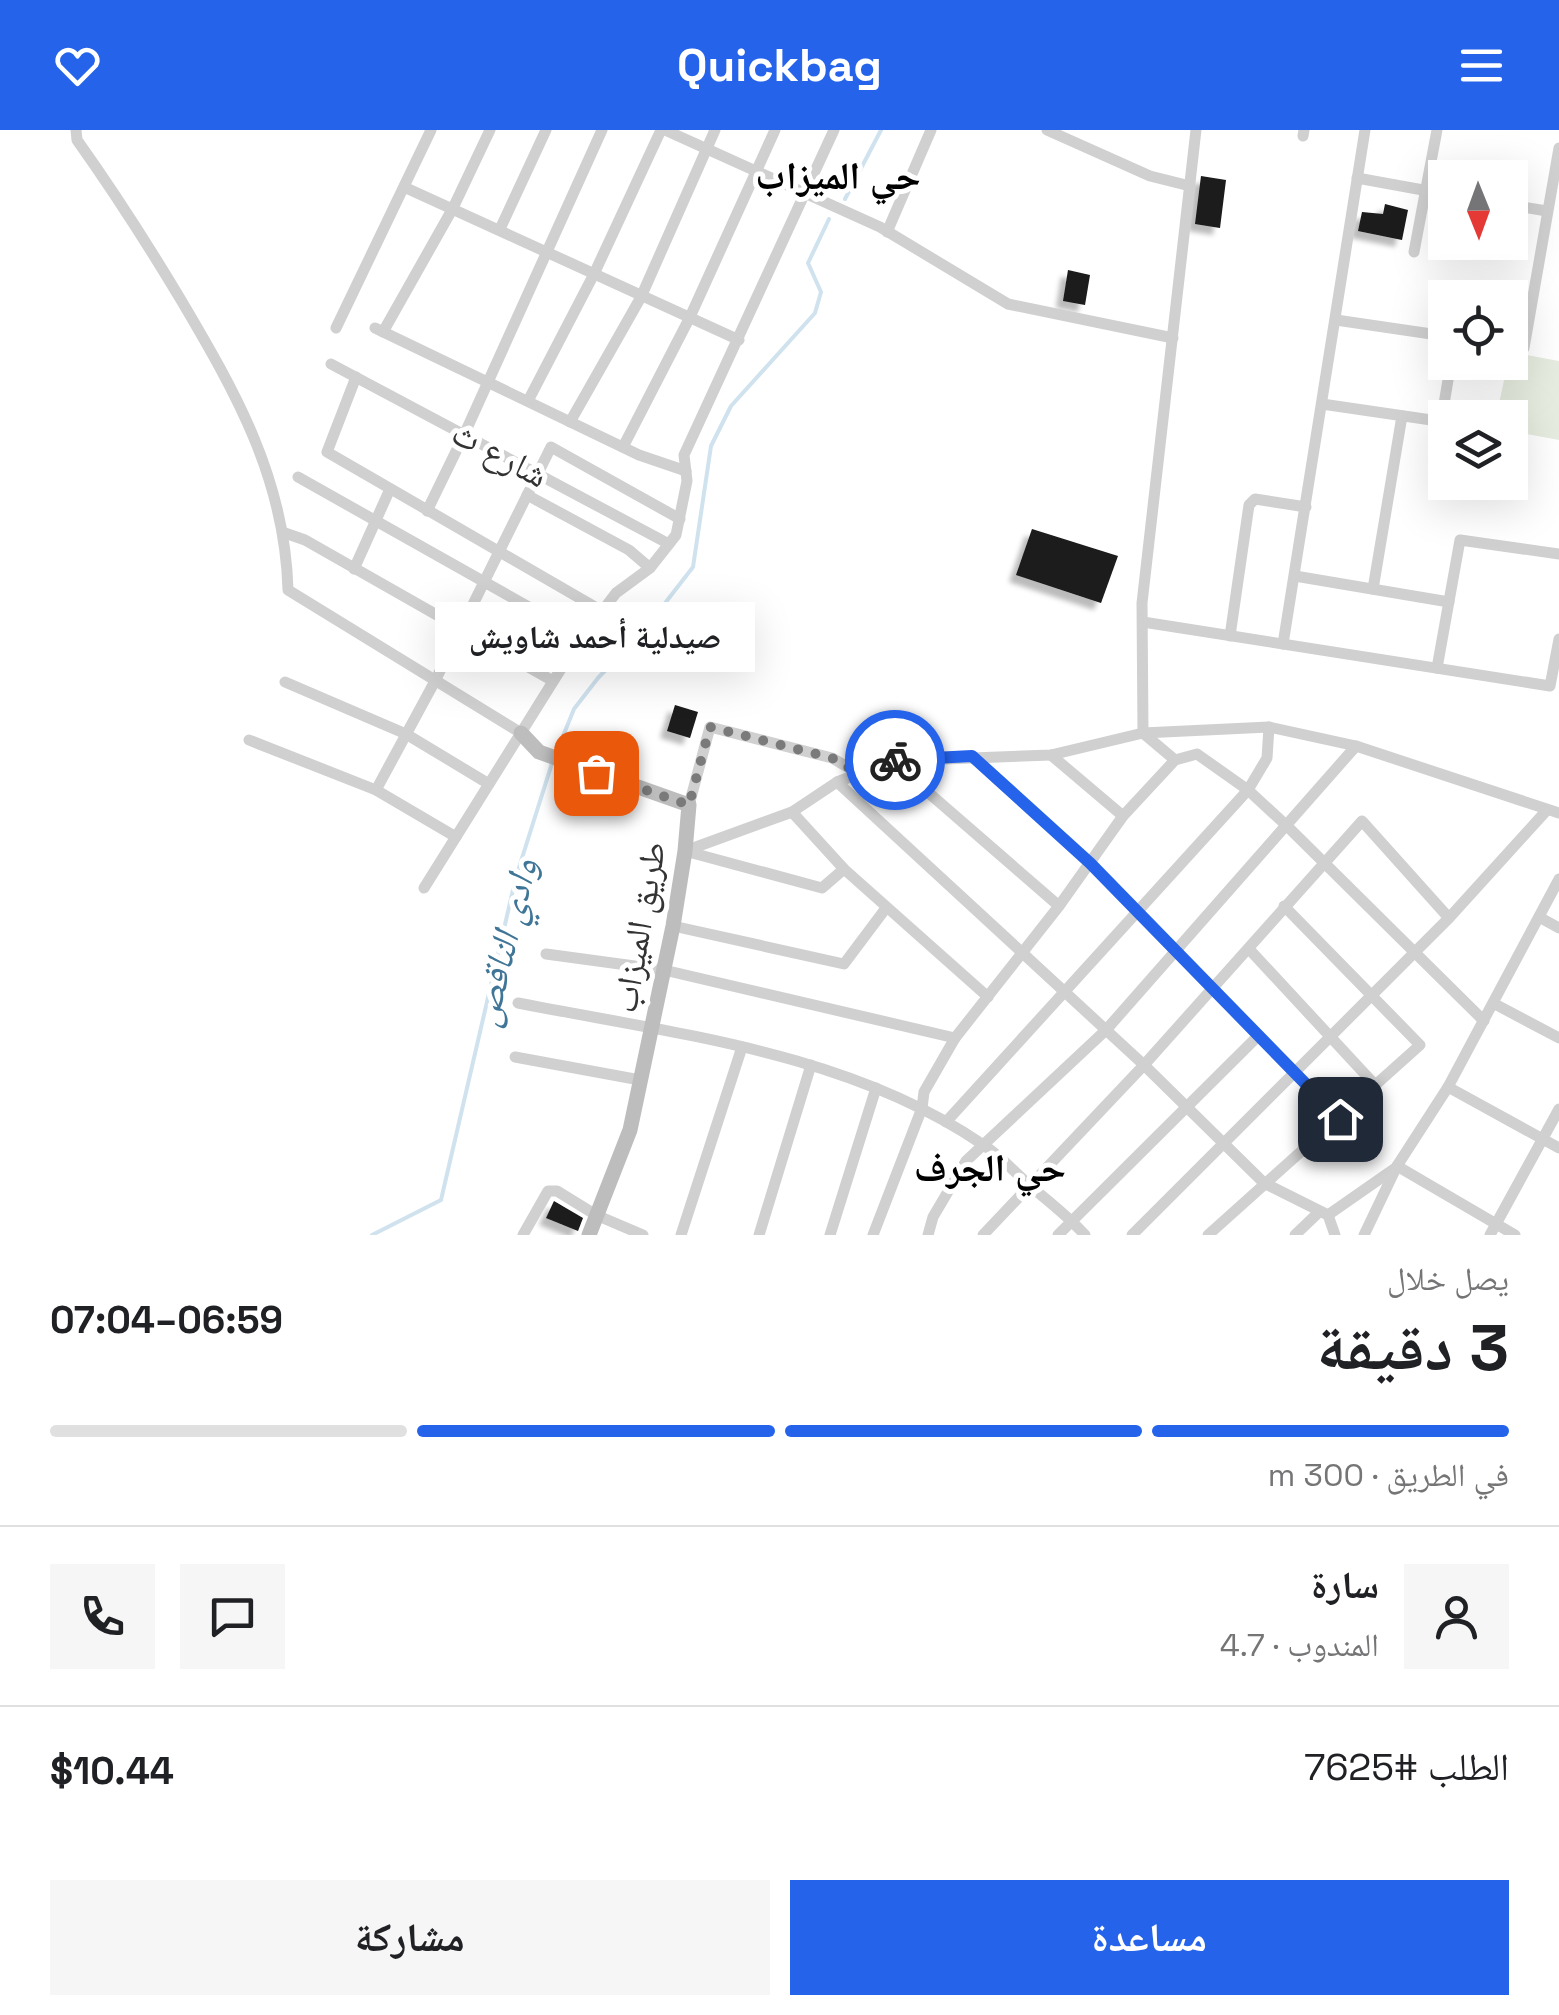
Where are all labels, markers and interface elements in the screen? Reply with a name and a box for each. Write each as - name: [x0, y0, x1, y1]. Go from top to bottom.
- text: Quickbag: [677, 37, 882, 94]
- icon: heart: [50, 38, 105, 93]
- icon: menu: [1454, 38, 1509, 93]
- district label: حي الميزاب: [755, 152, 921, 205]
- north arrow: [1428, 160, 1528, 260]
- map controls: [1428, 160, 1528, 500]
- button: locate: [1428, 280, 1528, 380]
- button: layers: [1428, 400, 1528, 500]
- street label: شارع ث: [444, 411, 556, 497]
- callout: صيدلية أحمد شاويش: [436, 603, 756, 673]
- text: صيدلية أحمد شاويش: [469, 617, 721, 657]
- courier: [845, 710, 945, 810]
- pin: [554, 731, 639, 816]
- icon: bike: [868, 733, 923, 788]
- icon: bag: [569, 746, 624, 801]
- street label: طريق الميزاب: [602, 838, 676, 1016]
- water label: وادي الناقص: [460, 853, 554, 1032]
- pin: [1298, 1077, 1383, 1162]
- icon: home: [1313, 1092, 1368, 1147]
- district label: حي الجرف: [914, 1144, 1066, 1197]
- text: يصل خلال: [1387, 1259, 1509, 1299]
- text: 06:59–07:04: [50, 1296, 283, 1344]
- text: 3 دقيقة: [1316, 1306, 1509, 1389]
- text: في الطريق · 300 m: [1268, 1455, 1509, 1495]
- text: سارة: [1311, 1561, 1379, 1609]
- button: phone: [50, 1564, 155, 1669]
- button: chat: [180, 1564, 285, 1669]
- button: person: [1404, 1564, 1509, 1669]
- text: المندوب · 4.7: [1220, 1625, 1379, 1665]
- text: الطلب #7625: [1304, 1743, 1509, 1791]
- text: $10.44: [50, 1747, 174, 1795]
- button: مشاركة: [50, 1880, 770, 1995]
- button: مساعدة: [790, 1880, 1509, 1995]

